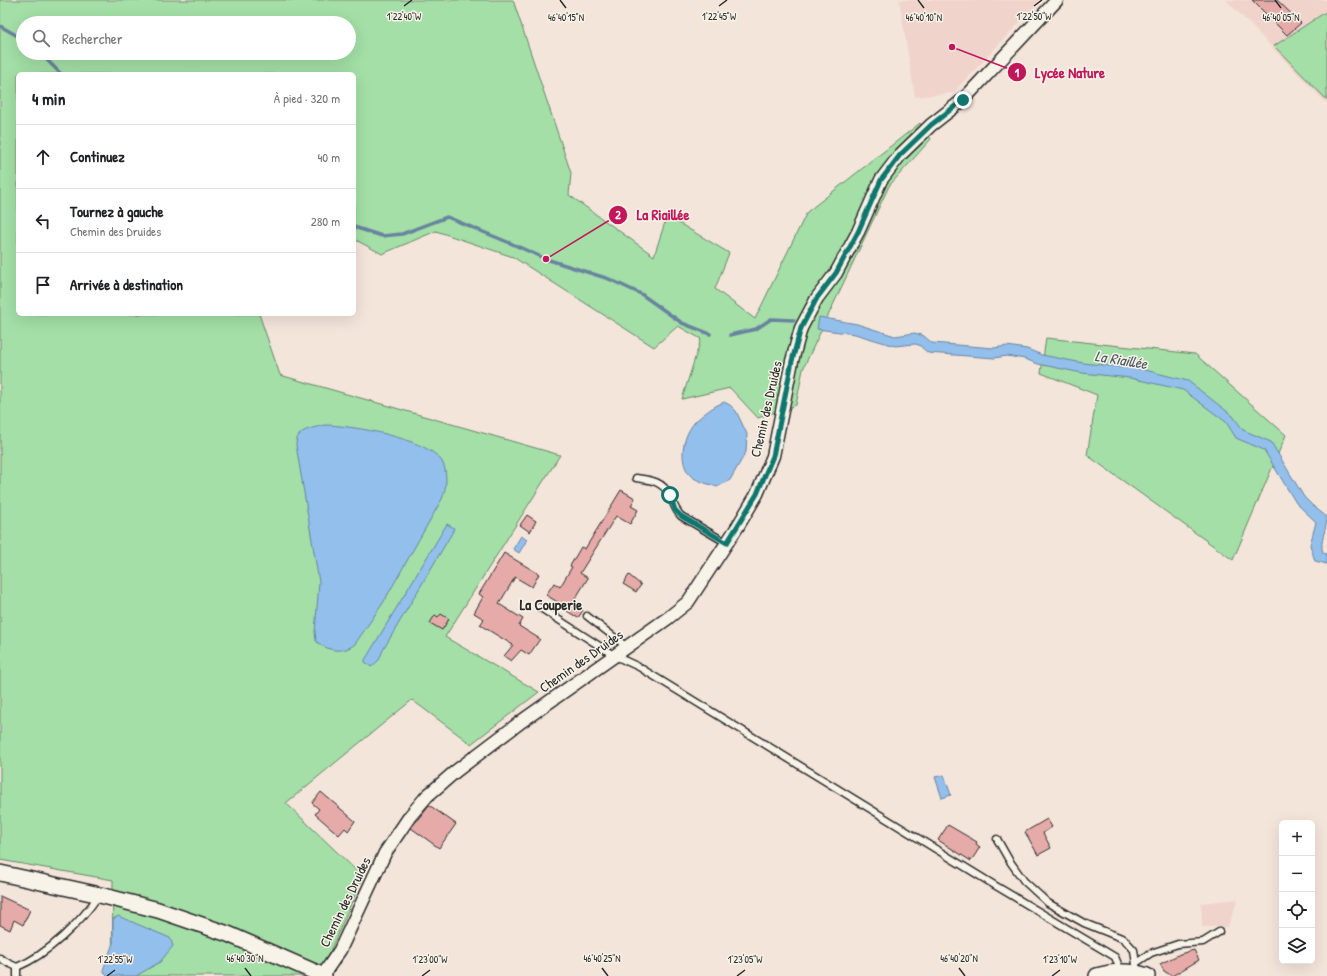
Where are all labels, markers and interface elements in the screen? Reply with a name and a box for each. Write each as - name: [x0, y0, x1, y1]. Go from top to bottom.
- text: 1°22'40"W: [387, 10, 422, 23]
- text: 1°22'45"W: [702, 10, 737, 23]
- text: 1°22'50"W: [1017, 10, 1052, 23]
- text: 46°40'15"N: [548, 11, 584, 24]
- text: 46°40'10"N: [906, 11, 942, 24]
- text: 46°40'05"N: [1263, 11, 1300, 24]
- search box: [16, 16, 356, 60]
- icon: search: [30, 27, 52, 49]
- text: Rechercher: [62, 28, 123, 49]
- callout: Lycée Nature: [1007, 59, 1113, 86]
- text: Lycée Nature: [1035, 62, 1105, 84]
- text: 1: [1015, 64, 1020, 81]
- text: 4 min: [32, 87, 65, 110]
- text: À pied · 320 m: [274, 89, 340, 107]
- route end: [954, 91, 972, 109]
- icon: ahead: [32, 146, 54, 168]
- text: Continuez: [70, 146, 125, 167]
- text: 40 m: [317, 148, 340, 166]
- text: Tournez à gauche: [70, 201, 163, 222]
- callout: La Riaillée: [608, 202, 697, 229]
- text: La Riaillée: [637, 204, 689, 225]
- text: 2: [615, 206, 621, 223]
- icon: left: [32, 210, 54, 232]
- text: 280 m: [311, 212, 340, 230]
- text: Chemin des Druides: [70, 222, 161, 240]
- icon: arrive: [32, 274, 54, 296]
- text: Arrivée à destination: [70, 274, 183, 295]
- water label: La Riaillée: [1093, 345, 1150, 374]
- street label: Chemin des Druides: [745, 359, 786, 459]
- route start: [661, 486, 679, 504]
- district label: La Couperie: [520, 594, 582, 616]
- street label: Chemin des Druides: [535, 625, 626, 697]
- map controls: [1279, 820, 1315, 964]
- button: +: [1279, 820, 1315, 856]
- street label: Chemin des Druides: [314, 853, 375, 950]
- button: −: [1279, 856, 1315, 892]
- button: locate: [1279, 892, 1315, 928]
- button: layers: [1279, 928, 1315, 964]
- text: 46°40'30"N: [226, 952, 264, 965]
- text: 46°40'25"N: [583, 952, 621, 965]
- text: 46°40'20"N: [940, 952, 978, 965]
- text: 1°22'55"W: [98, 953, 133, 966]
- text: 1°23'00"W: [413, 953, 448, 966]
- text: 1°23'05"W: [728, 953, 763, 966]
- text: 1°23'10"W: [1043, 953, 1078, 966]

